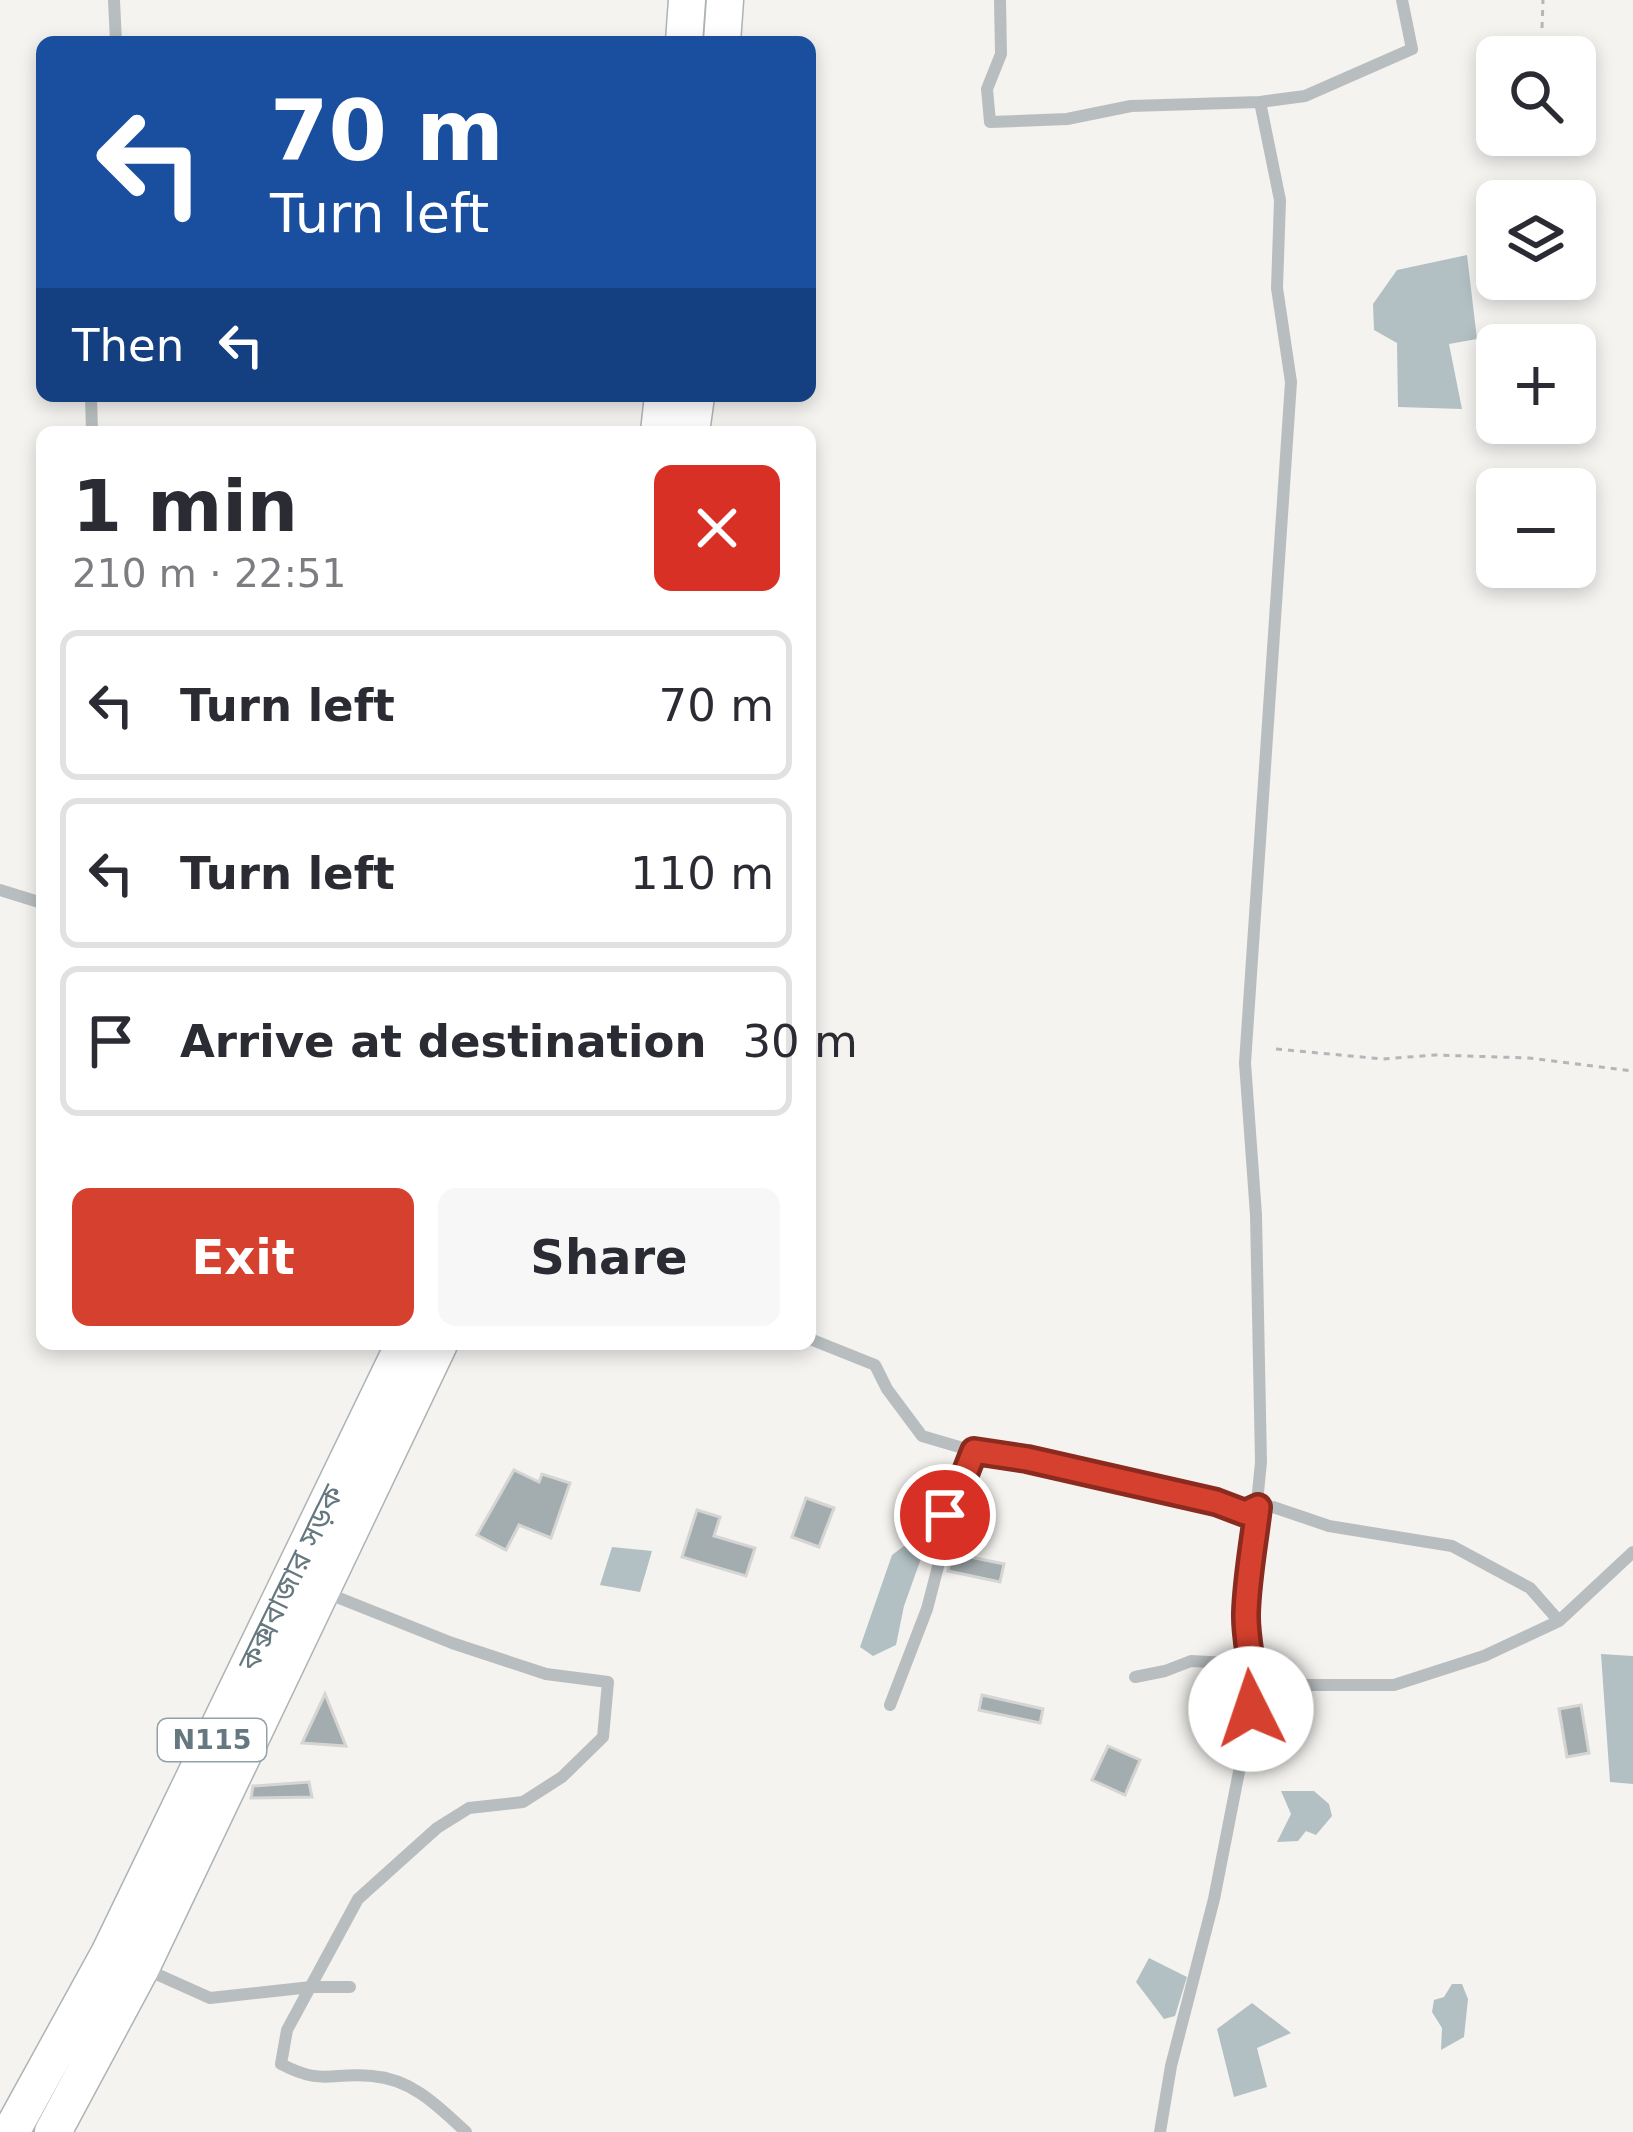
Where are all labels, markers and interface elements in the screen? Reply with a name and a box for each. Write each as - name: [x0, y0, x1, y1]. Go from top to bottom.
- map controls: [1476, 36, 1596, 588]
- button: search: [1476, 36, 1596, 156]
- text: 70 m: [270, 82, 504, 180]
- icon: left: [72, 84, 228, 240]
- button: layers: [1476, 180, 1596, 300]
- text: Turn left: [270, 182, 489, 245]
- icon: left: [208, 312, 274, 378]
- text: Then: [72, 319, 184, 372]
- button: +: [1476, 324, 1596, 444]
- text: 1 min: [72, 464, 298, 548]
- button: close: [654, 465, 780, 591]
- button: −: [1476, 468, 1596, 588]
- text: 210 m · 22:51: [72, 551, 346, 596]
- icon: left: [78, 672, 144, 738]
- text: Turn left: [180, 679, 395, 732]
- text: 70 m: [659, 679, 774, 732]
- icon: left: [78, 840, 144, 906]
- text: Turn left: [180, 847, 395, 900]
- text: 110 m: [630, 847, 774, 900]
- icon: arrive: [78, 1008, 144, 1074]
- text: Arrive at destination: [180, 1015, 706, 1068]
- text: 30 m: [742, 1015, 858, 1068]
- button: Exit: [72, 1188, 414, 1326]
- button: Share: [438, 1188, 780, 1326]
- pin: [894, 1464, 996, 1566]
- street label: কক্সবাজার সড়ক: [230, 1478, 351, 1677]
- icon: arrive: [912, 1482, 978, 1548]
- position arrow: [1188, 1646, 1314, 1772]
- road number: N115: [158, 1719, 266, 1761]

